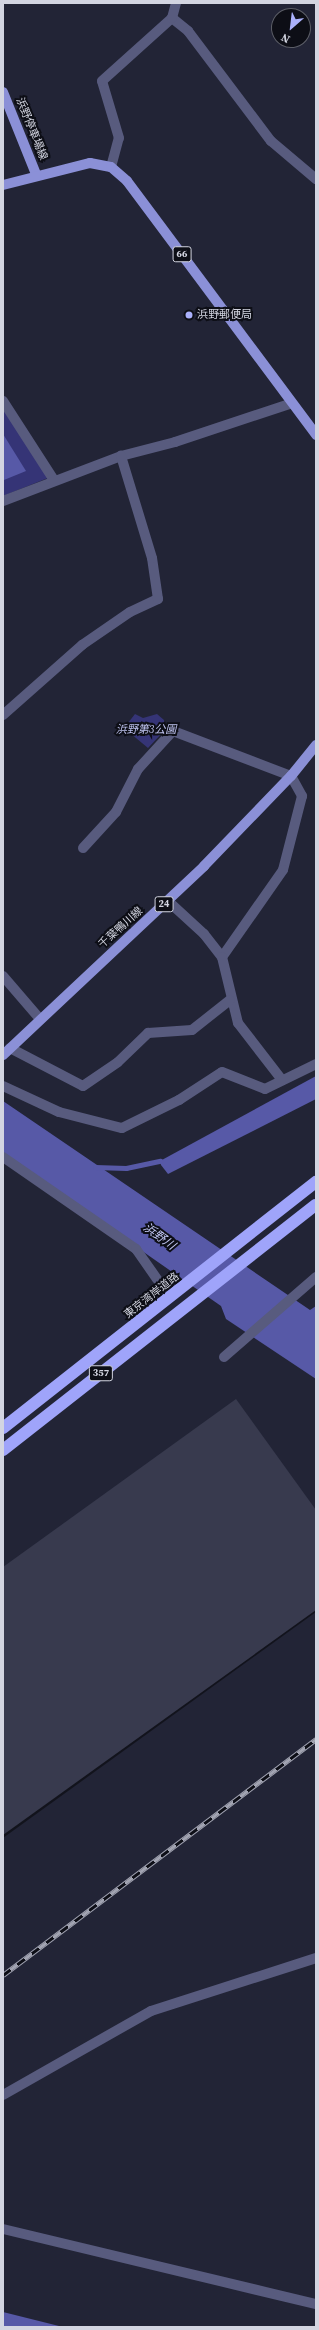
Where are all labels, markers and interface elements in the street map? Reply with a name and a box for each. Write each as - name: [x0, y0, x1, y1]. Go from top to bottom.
- north arrow: [271, 8, 311, 48]
- text: N: [279, 30, 293, 47]
- street label: 浜野停車場線: [13, 96, 49, 162]
- road number: 66: [172, 246, 192, 262]
- place label: 浜野郵便局: [197, 308, 252, 322]
- marker: 浜野郵便局: [184, 310, 194, 320]
- park label: 浜野第3公園: [116, 723, 176, 737]
- road number: 24: [154, 896, 174, 912]
- street label: 千葉鴨川線: [96, 905, 146, 951]
- water label: 浜野川: [140, 1221, 178, 1253]
- street label: 東京湾岸道路: [122, 1270, 182, 1322]
- road number: 357: [88, 1365, 114, 1381]

